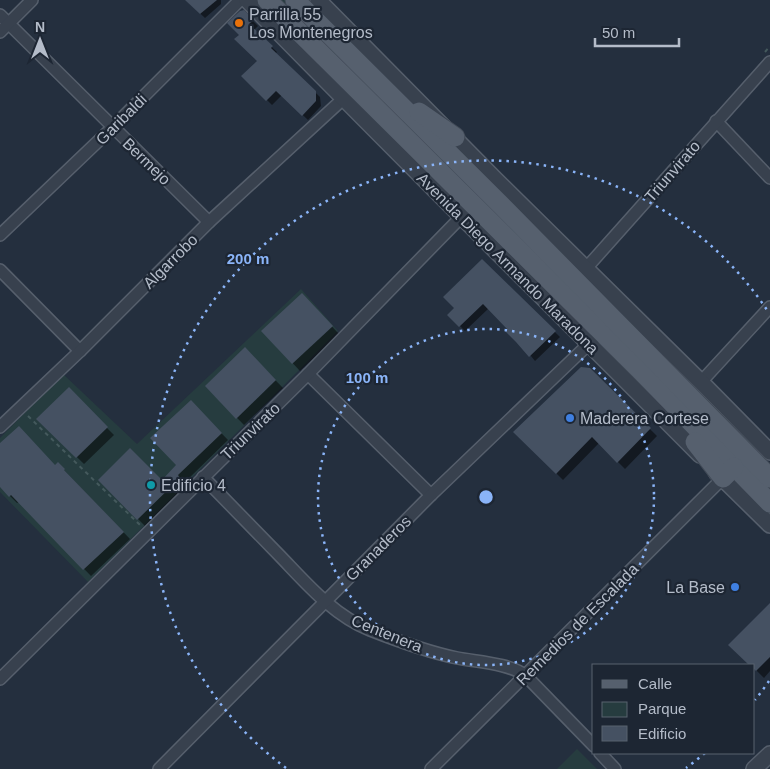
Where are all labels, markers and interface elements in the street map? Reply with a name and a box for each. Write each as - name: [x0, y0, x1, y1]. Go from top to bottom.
- place label: Parrilla 55 Los Montenegros: [249, 6, 373, 41]
- north arrow: [15, 15, 65, 65]
- scale bar: [595, 15, 679, 47]
- marker: Parrilla 55 Los Montenegros: [233, 17, 245, 29]
- text: N: [35, 19, 45, 35]
- text: 50 m: [602, 24, 635, 41]
- street label: Garibaldi: [93, 91, 150, 148]
- street label: Bermejo: [119, 135, 174, 188]
- street label: Triunvirato: [641, 137, 703, 205]
- street label: Avenida Diego Armando Maradona: [414, 169, 602, 357]
- street label: Algarrobo: [140, 231, 201, 292]
- text: 200 m: [227, 250, 269, 267]
- text: 100 m: [346, 369, 388, 386]
- street label: Triunvirato: [217, 399, 283, 464]
- place label: Maderera Cortese: [580, 410, 709, 427]
- marker: Maderera Cortese: [564, 412, 576, 424]
- place label: Edificio 4: [161, 477, 226, 494]
- marker: Edificio 4: [145, 479, 157, 491]
- centre of rings: [477, 488, 495, 506]
- street label: Granaderos: [342, 512, 414, 584]
- street label: Remedios de Escalada: [513, 560, 642, 689]
- place label: La Base: [666, 579, 725, 596]
- marker: La Base: [729, 581, 741, 593]
- street label: Centenera: [349, 612, 425, 655]
- legend: [592, 664, 755, 754]
- text: Calle: [638, 675, 672, 692]
- text: Parque: [638, 700, 686, 717]
- text: Edificio: [638, 725, 686, 742]

